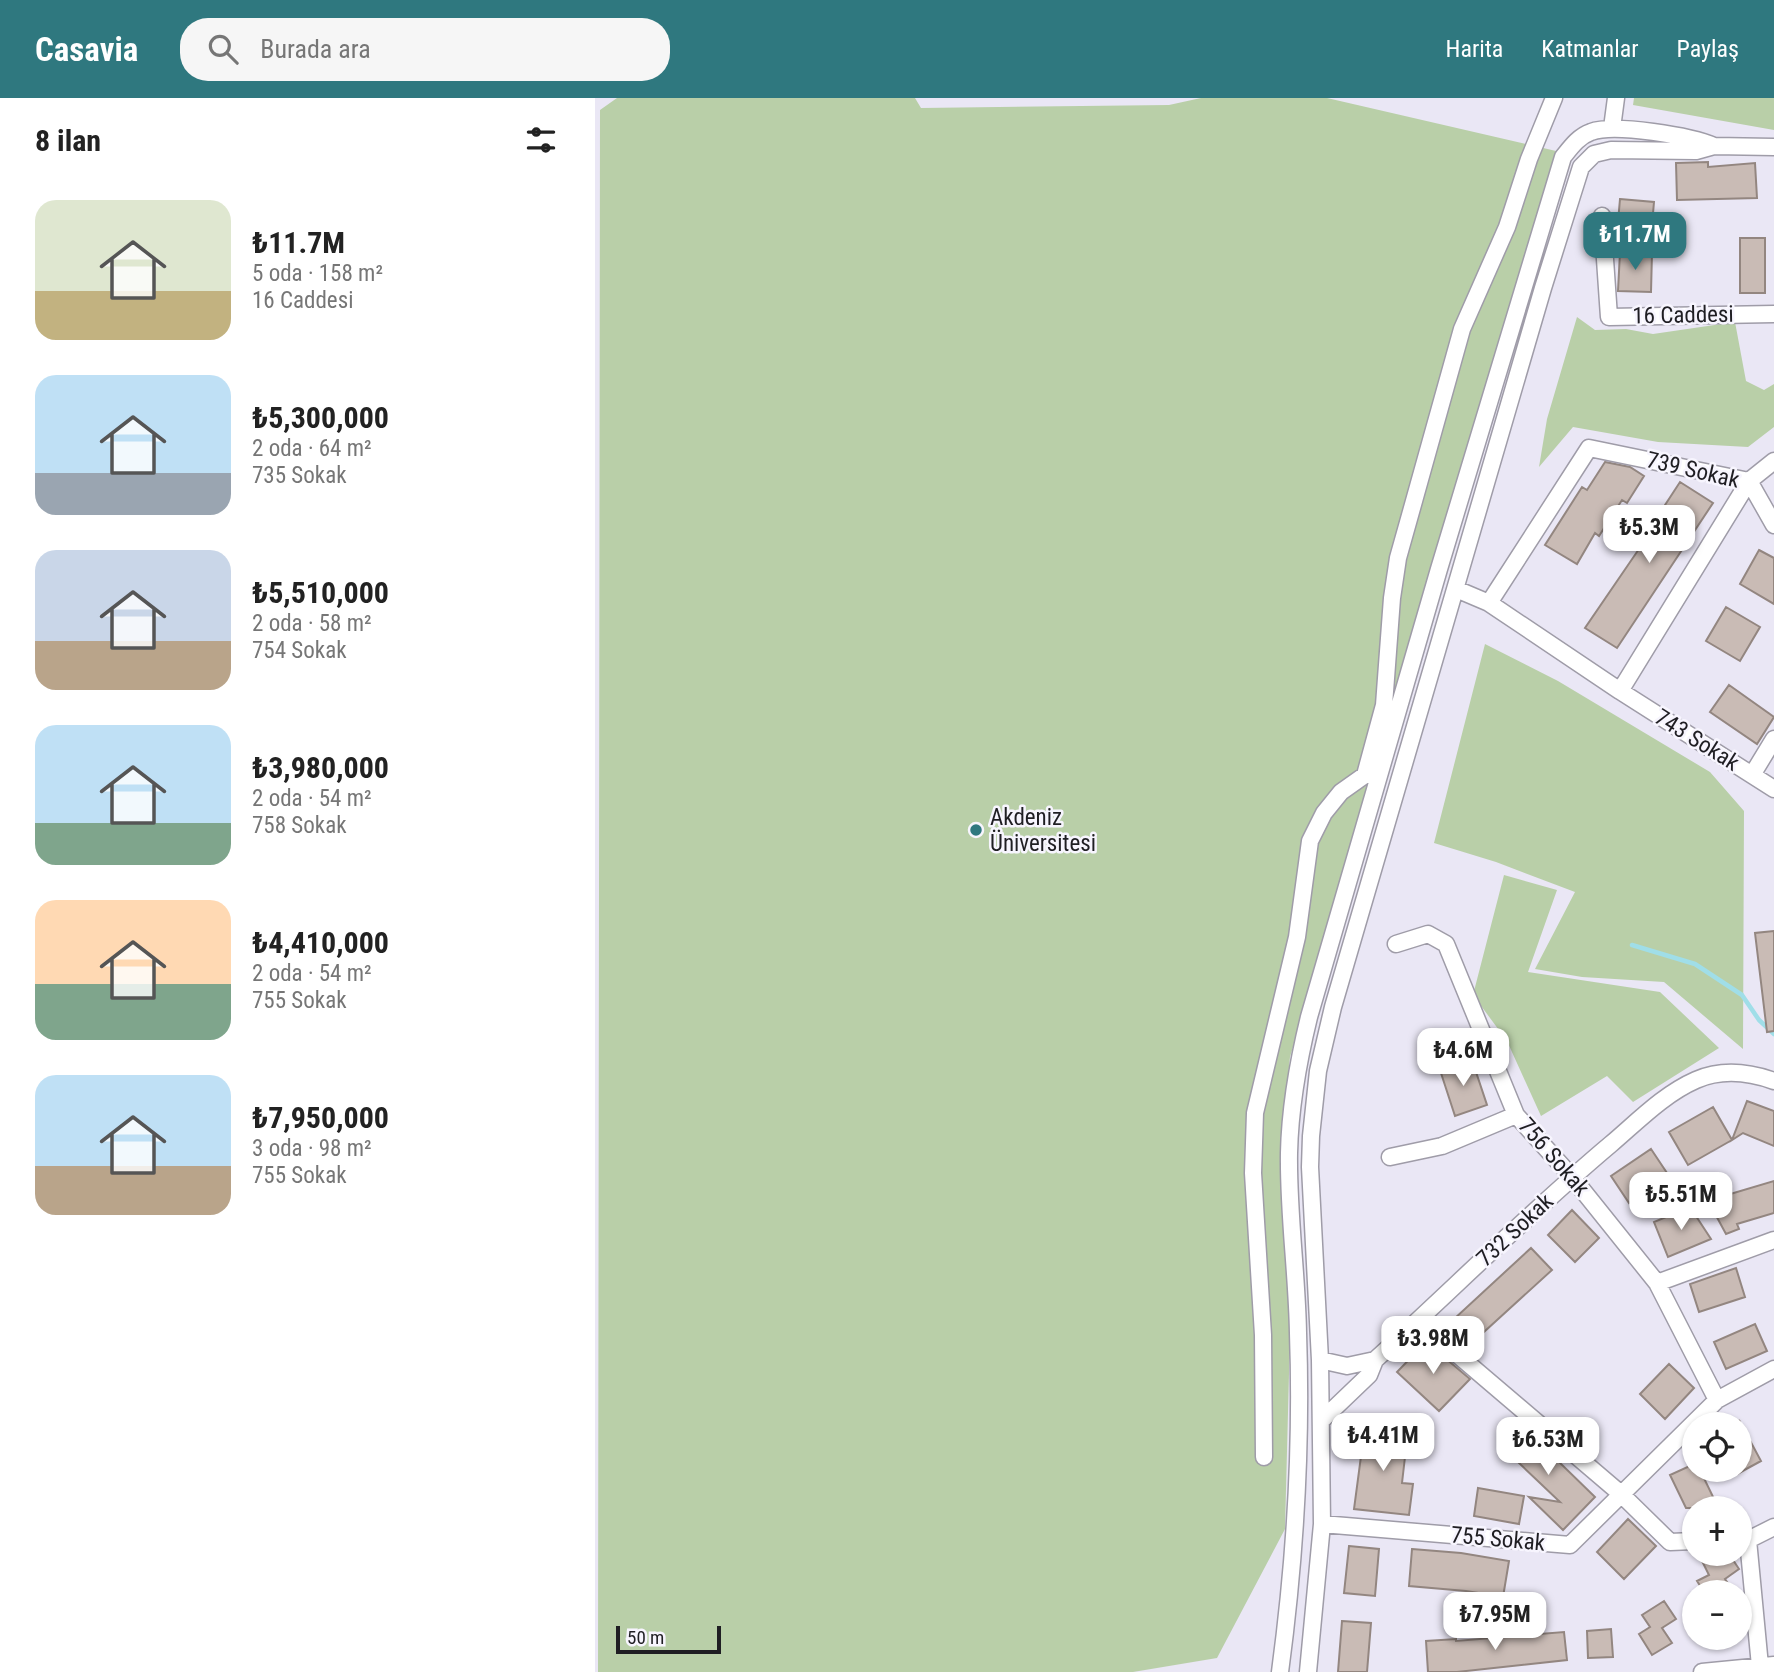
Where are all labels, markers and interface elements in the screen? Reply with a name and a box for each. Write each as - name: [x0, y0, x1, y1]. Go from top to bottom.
- search box: [180, 18, 670, 81]
- text: Casavia: [35, 30, 138, 69]
- icon: search: [204, 30, 242, 68]
- text: Burada ara: [260, 34, 371, 64]
- text: Harita: [1446, 35, 1503, 63]
- text: Katmanlar: [1541, 35, 1639, 63]
- text: Paylaş: [1677, 35, 1739, 63]
- icon: filters: [522, 121, 560, 159]
- text: 8 ilan: [35, 123, 101, 158]
- pin: ₺11.7M: [1578, 212, 1692, 272]
- text: ₺11.7M: [1599, 221, 1671, 248]
- text: ₺11.7M: [252, 225, 345, 260]
- icon: home: [91, 228, 175, 312]
- text: 5 oda · 158 m²: [252, 260, 383, 287]
- text: 16 Caddesi: [252, 287, 353, 314]
- street label: 16 Caddesi: [1632, 301, 1734, 329]
- text: ₺5,300,000: [252, 400, 389, 435]
- icon: home: [91, 403, 175, 487]
- text: 2 oda · 64 m²: [252, 435, 372, 462]
- street label: 739 Sokak: [1644, 446, 1743, 494]
- text: 735 Sokak: [252, 462, 347, 489]
- pin: ₺5.3M: [1600, 505, 1698, 565]
- text: ₺5.3M: [1619, 514, 1679, 541]
- text: ₺5,510,000: [252, 575, 389, 610]
- icon: home: [91, 578, 175, 662]
- text: 2 oda · 58 m²: [252, 610, 372, 637]
- text: 754 Sokak: [252, 637, 347, 664]
- street label: 743 Sokak: [1650, 703, 1745, 777]
- text: ₺3,980,000: [252, 750, 389, 785]
- icon: home: [91, 753, 175, 837]
- text: 2 oda · 54 m²: [252, 785, 372, 812]
- place label: Akdeniz Üniversitesi: [990, 804, 1096, 857]
- text: 758 Sokak: [252, 812, 347, 839]
- marker: Akdeniz Üniversitesi: [968, 822, 984, 838]
- text: ₺4,410,000: [252, 925, 389, 960]
- icon: home: [91, 928, 175, 1012]
- text: 2 oda · 54 m²: [252, 960, 372, 987]
- text: 755 Sokak: [252, 987, 347, 1014]
- pin: ₺4.6M: [1414, 1028, 1512, 1088]
- text: ₺4.6M: [1433, 1037, 1493, 1064]
- text: ₺7,950,000: [252, 1100, 389, 1135]
- icon: home: [91, 1103, 175, 1187]
- street label: 756 Sokak: [1513, 1112, 1596, 1202]
- text: 3 oda · 98 m²: [252, 1135, 372, 1162]
- text: 755 Sokak: [252, 1162, 347, 1189]
- pin: ₺5.51M: [1624, 1172, 1738, 1232]
- text: ₺5.51M: [1645, 1181, 1717, 1208]
- street label: 732 Sokak: [1471, 1187, 1559, 1272]
- pin: ₺3.98M: [1376, 1316, 1490, 1376]
- text: ₺3.98M: [1397, 1325, 1469, 1352]
- map controls: [1682, 1412, 1752, 1650]
- button: locate: [1682, 1412, 1752, 1482]
- pin: ₺4.41M: [1326, 1414, 1440, 1473]
- pin: ₺6.53M: [1491, 1418, 1605, 1477]
- text: ₺4.41M: [1347, 1422, 1419, 1449]
- text: ₺6.53M: [1512, 1426, 1584, 1453]
- button: +: [1682, 1496, 1752, 1566]
- street label: 755 Sokak: [1450, 1521, 1547, 1557]
- button: −: [1682, 1580, 1752, 1650]
- pin: ₺7.95M: [1438, 1592, 1552, 1652]
- text: ₺7.95M: [1459, 1601, 1531, 1628]
- scale bar: [616, 1623, 721, 1655]
- text: 50 m: [627, 1626, 664, 1649]

